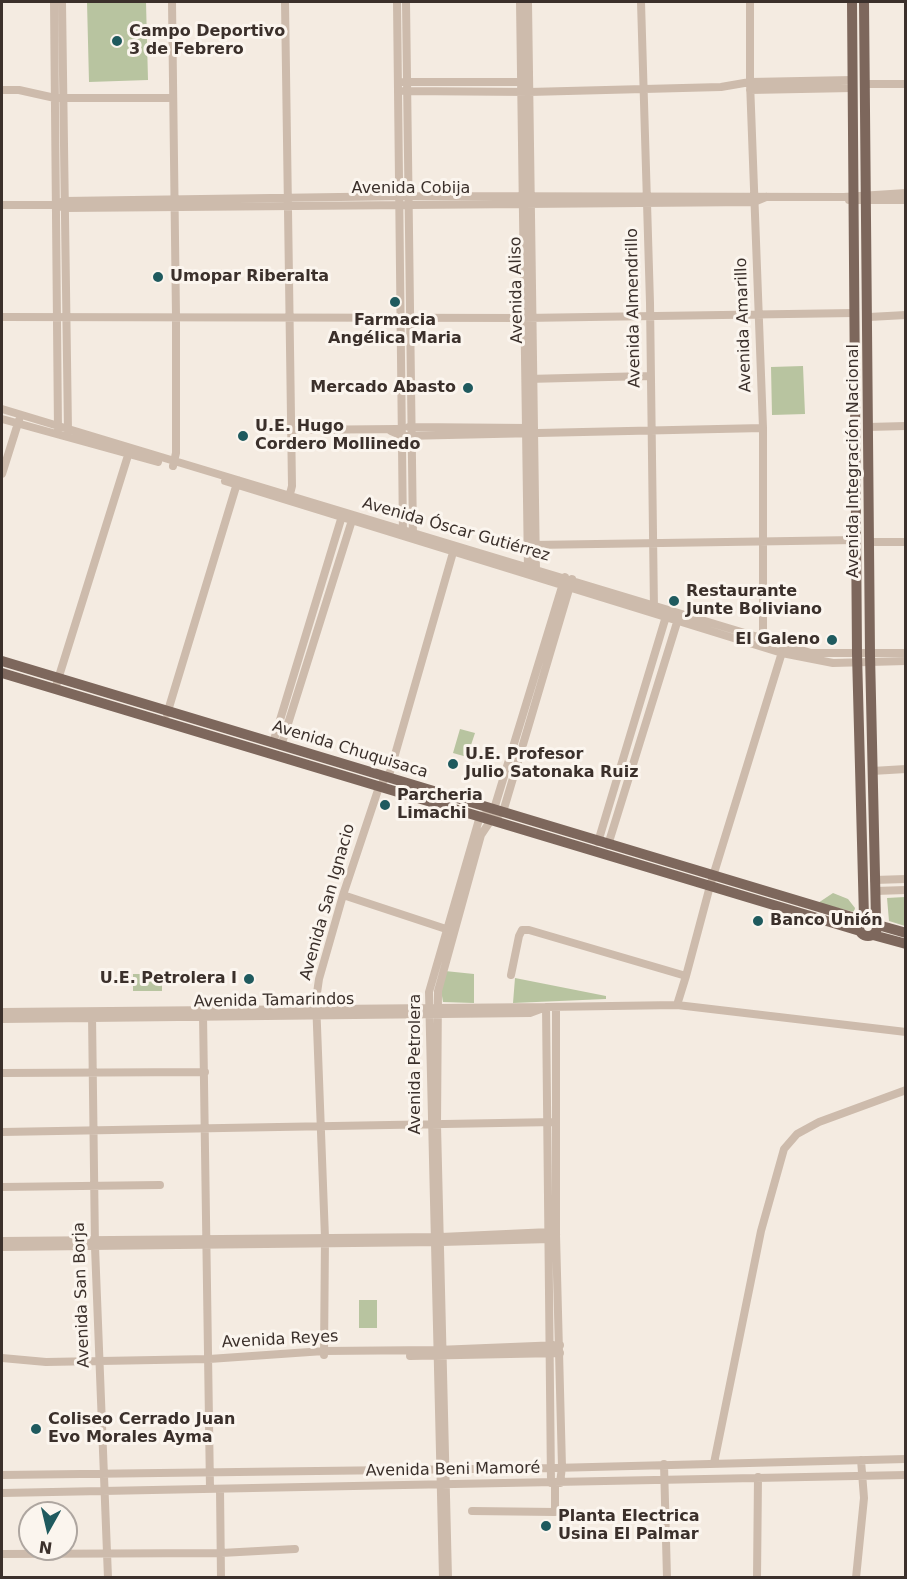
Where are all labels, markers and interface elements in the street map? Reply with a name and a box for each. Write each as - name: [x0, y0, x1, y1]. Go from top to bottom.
- place label: Campo Deportivo 3 de Febrero: [129, 22, 285, 60]
- marker: Campo Deportivo 3 de Febrero: [110, 34, 124, 48]
- street label: Avenida Cobija: [352, 179, 470, 199]
- street label: Avenida Almendrillo: [623, 228, 645, 388]
- street label: Avenida Aliso: [506, 236, 528, 344]
- street label: Avenida Amarillo: [732, 257, 756, 393]
- place label: Umopar Riberalta: [170, 267, 329, 287]
- marker: Umopar Riberalta: [151, 270, 165, 284]
- marker: Farmacia Angélica Maria: [388, 295, 402, 309]
- place label: Farmacia Angélica Maria: [328, 311, 462, 349]
- street label: Avenida Integración Nacional: [844, 344, 864, 578]
- place label: Mercado Abasto: [310, 378, 456, 398]
- marker: Mercado Abasto: [461, 381, 475, 395]
- place label: U.E. Hugo Cordero Mollinedo: [255, 417, 420, 455]
- marker: U.E. Hugo Cordero Mollinedo: [236, 429, 250, 443]
- street label: Avenida Óscar Gutiérrez: [360, 494, 552, 566]
- place label: Restaurante Junte Boliviano: [686, 582, 822, 620]
- marker: Restaurante Junte Boliviano: [667, 594, 681, 608]
- place label: El Galeno: [735, 630, 820, 650]
- marker: El Galeno: [825, 633, 839, 647]
- street label: Avenida Chuquisaca: [270, 717, 430, 783]
- place label: U.E. Profesor Julio Satonaka Ruiz: [465, 745, 639, 783]
- marker: U.E. Profesor Julio Satonaka Ruiz: [446, 757, 460, 771]
- place label: Parcheria Limachi: [397, 786, 483, 824]
- marker: Parcheria Limachi: [378, 798, 392, 812]
- street label: Avenida San Ignacio: [296, 821, 360, 983]
- place label: Banco Unión: [770, 911, 883, 931]
- marker: Banco Unión: [751, 914, 765, 928]
- place label: U.E. Petrolera I: [100, 969, 237, 989]
- marker: U.E. Petrolera I: [242, 972, 256, 986]
- street label: Avenida Tamarindos: [193, 990, 355, 1012]
- street label: Avenida Petrolera: [406, 994, 426, 1134]
- street label: Avenida San Borja: [70, 1222, 94, 1368]
- street label: Avenida Reyes: [221, 1327, 339, 1353]
- place label: Coliseo Cerrado Juan Evo Morales Ayma: [48, 1410, 235, 1448]
- marker: Coliseo Cerrado Juan Evo Morales Ayma: [29, 1422, 43, 1436]
- street label: Avenida Beni Mamoré: [366, 1459, 540, 1481]
- north arrow: [18, 1501, 78, 1561]
- place label: Planta Electrica Usina El Palmar: [558, 1507, 699, 1545]
- marker: Planta Electrica Usina El Palmar: [539, 1519, 553, 1533]
- text: N: [38, 1537, 54, 1558]

